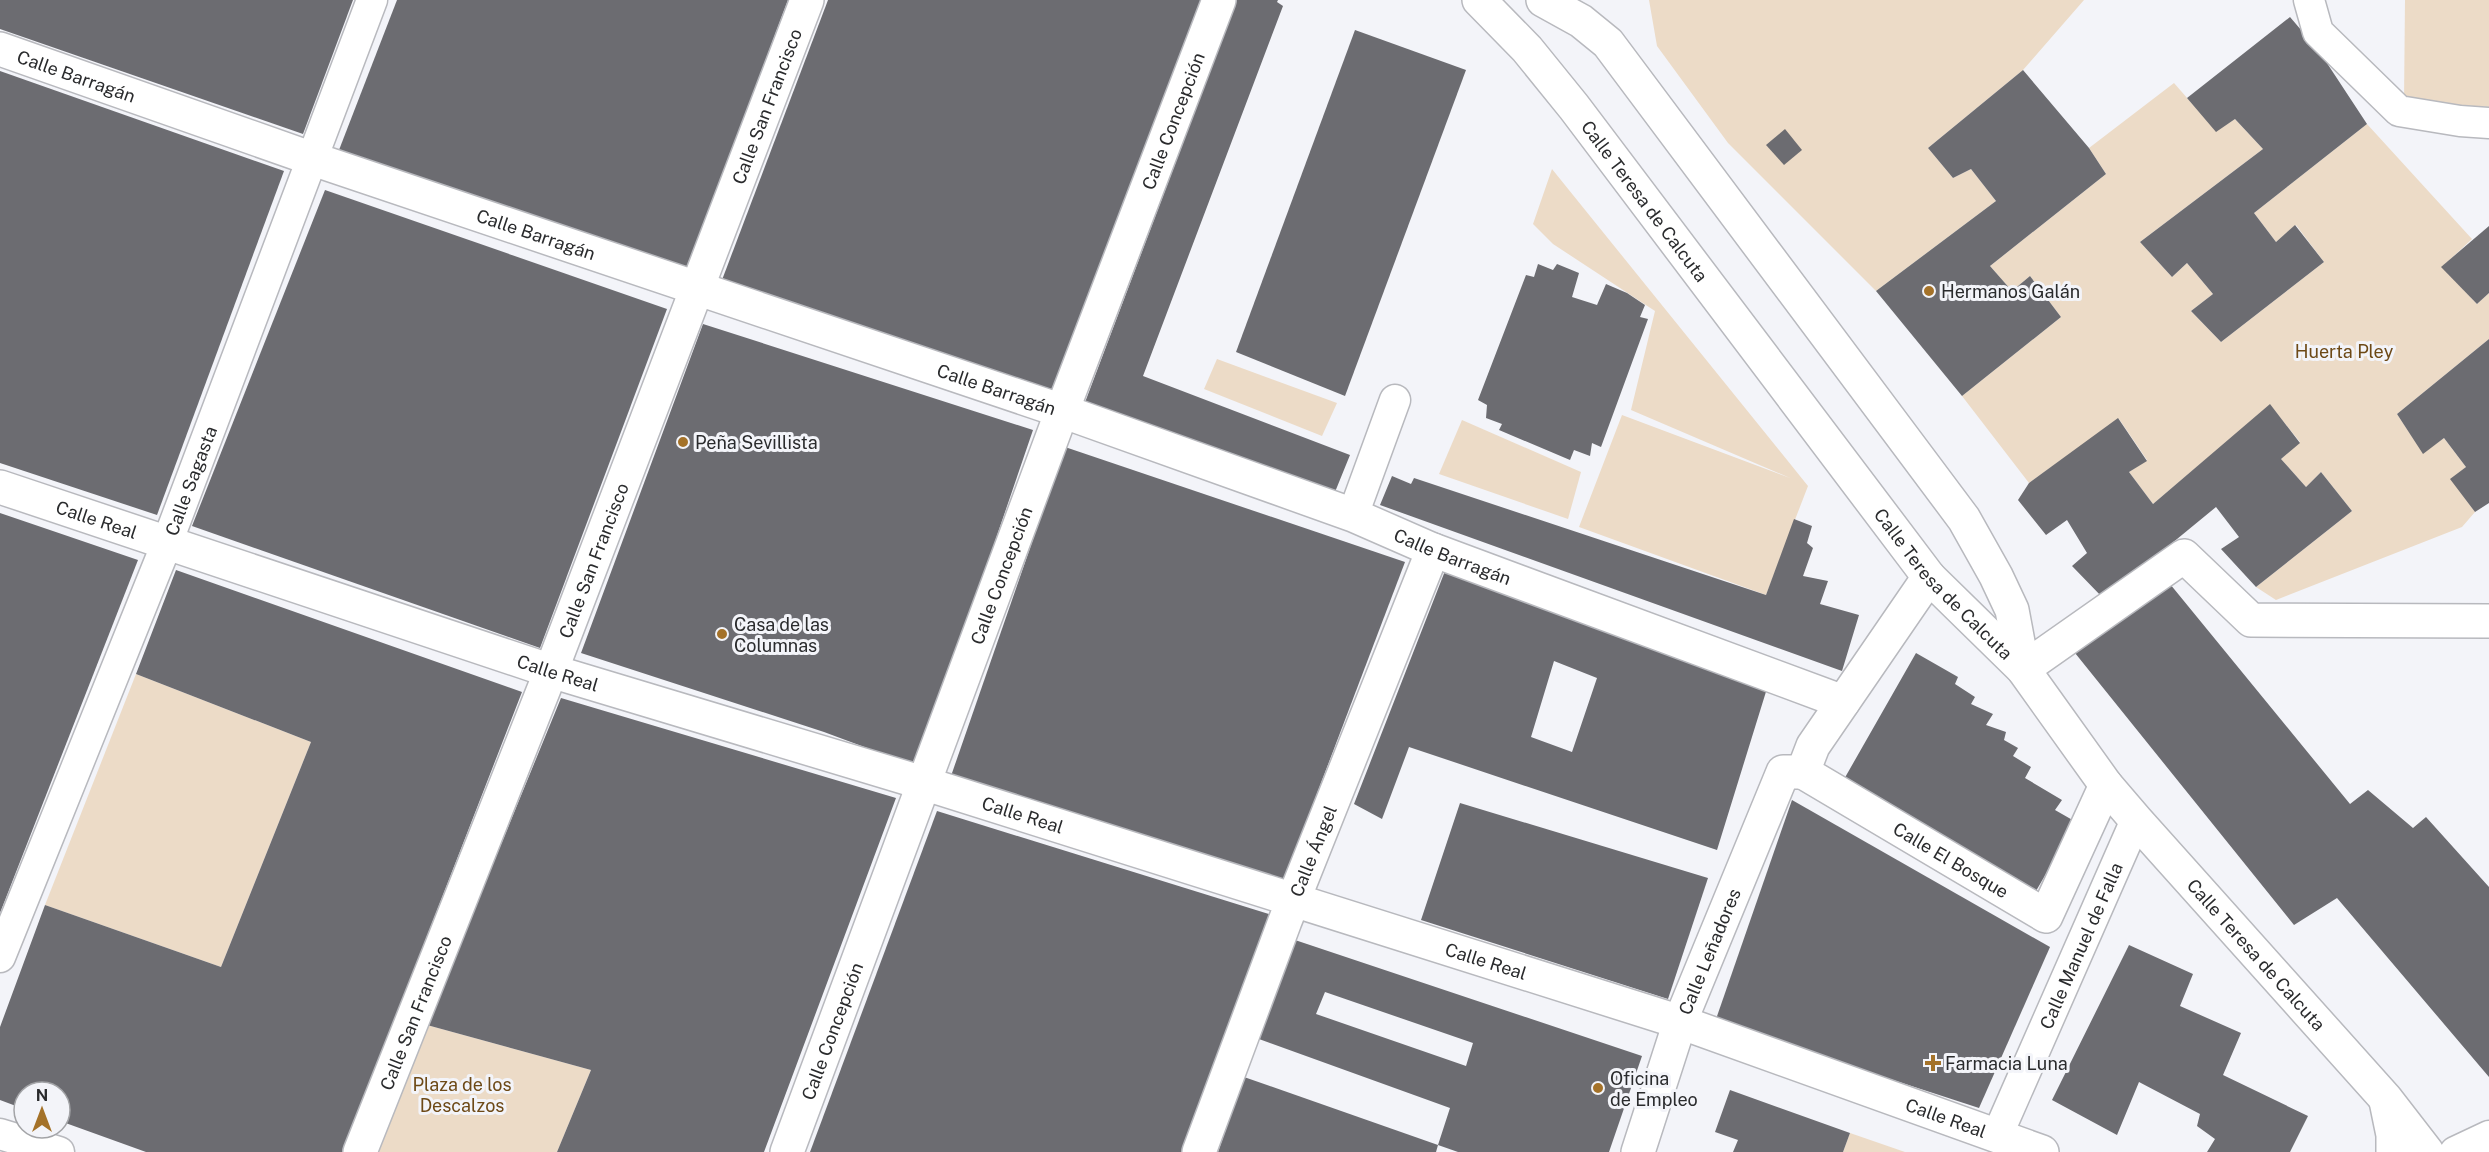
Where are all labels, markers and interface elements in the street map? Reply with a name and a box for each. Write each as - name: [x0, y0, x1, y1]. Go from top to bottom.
- street label: Calle San Francisco: [727, 26, 806, 187]
- street label: Calle Barragán: [14, 45, 138, 106]
- street label: Calle Concepción: [1137, 49, 1209, 192]
- street label: Calle Teresa de Calcuta: [1577, 116, 1713, 286]
- street label: Calle Barragán: [474, 204, 598, 264]
- place label: Hermanos Galán: [1941, 281, 2080, 302]
- marker: Hermanos Galán: [1922, 284, 1936, 298]
- park label: Huerta Pley: [2295, 341, 2394, 362]
- street label: Calle Barragán: [934, 359, 1059, 419]
- street label: Calle Sagasta: [160, 423, 221, 538]
- place label: Peña Sevillista: [695, 432, 818, 453]
- marker: Peña Sevillista: [676, 435, 690, 449]
- street label: Calle San Francisco: [554, 480, 632, 641]
- street label: Calle Real: [53, 496, 140, 543]
- street label: Calle Concepción: [966, 504, 1036, 647]
- street label: Calle Teresa de Calcuta: [1870, 504, 2017, 664]
- street label: Calle Barragán: [1391, 524, 1514, 589]
- place label: Casa de las Columnas: [734, 614, 829, 656]
- marker: Casa de las Columnas: [715, 627, 729, 641]
- street label: Calle Real: [514, 650, 601, 695]
- street label: Calle Real: [979, 792, 1066, 837]
- street label: Calle Ángel: [1285, 802, 1341, 900]
- street label: Calle El Bosque: [1890, 817, 2013, 902]
- street label: Calle Manuel de Falla: [2035, 859, 2127, 1032]
- street label: Calle Teresa de Calcuta: [2183, 874, 2330, 1035]
- street label: Calle Leñadores: [1674, 885, 1744, 1018]
- street label: Calle San Francisco: [375, 932, 455, 1093]
- street label: Calle Real: [1443, 938, 1530, 984]
- street label: Calle Concepción: [797, 959, 867, 1103]
- place label: Farmacia Luna: [1945, 1053, 2068, 1074]
- marker: Farmacia Luna: [1926, 1056, 1940, 1070]
- place label: Oficina de Empleo: [1610, 1068, 1698, 1110]
- park label: Plaza de los Descalzos: [413, 1074, 512, 1116]
- north arrow: [12, 1080, 72, 1140]
- marker: Oficina de Empleo: [1591, 1081, 1605, 1095]
- text: N: [36, 1086, 48, 1105]
- street label: Calle Real: [1903, 1093, 1989, 1142]

